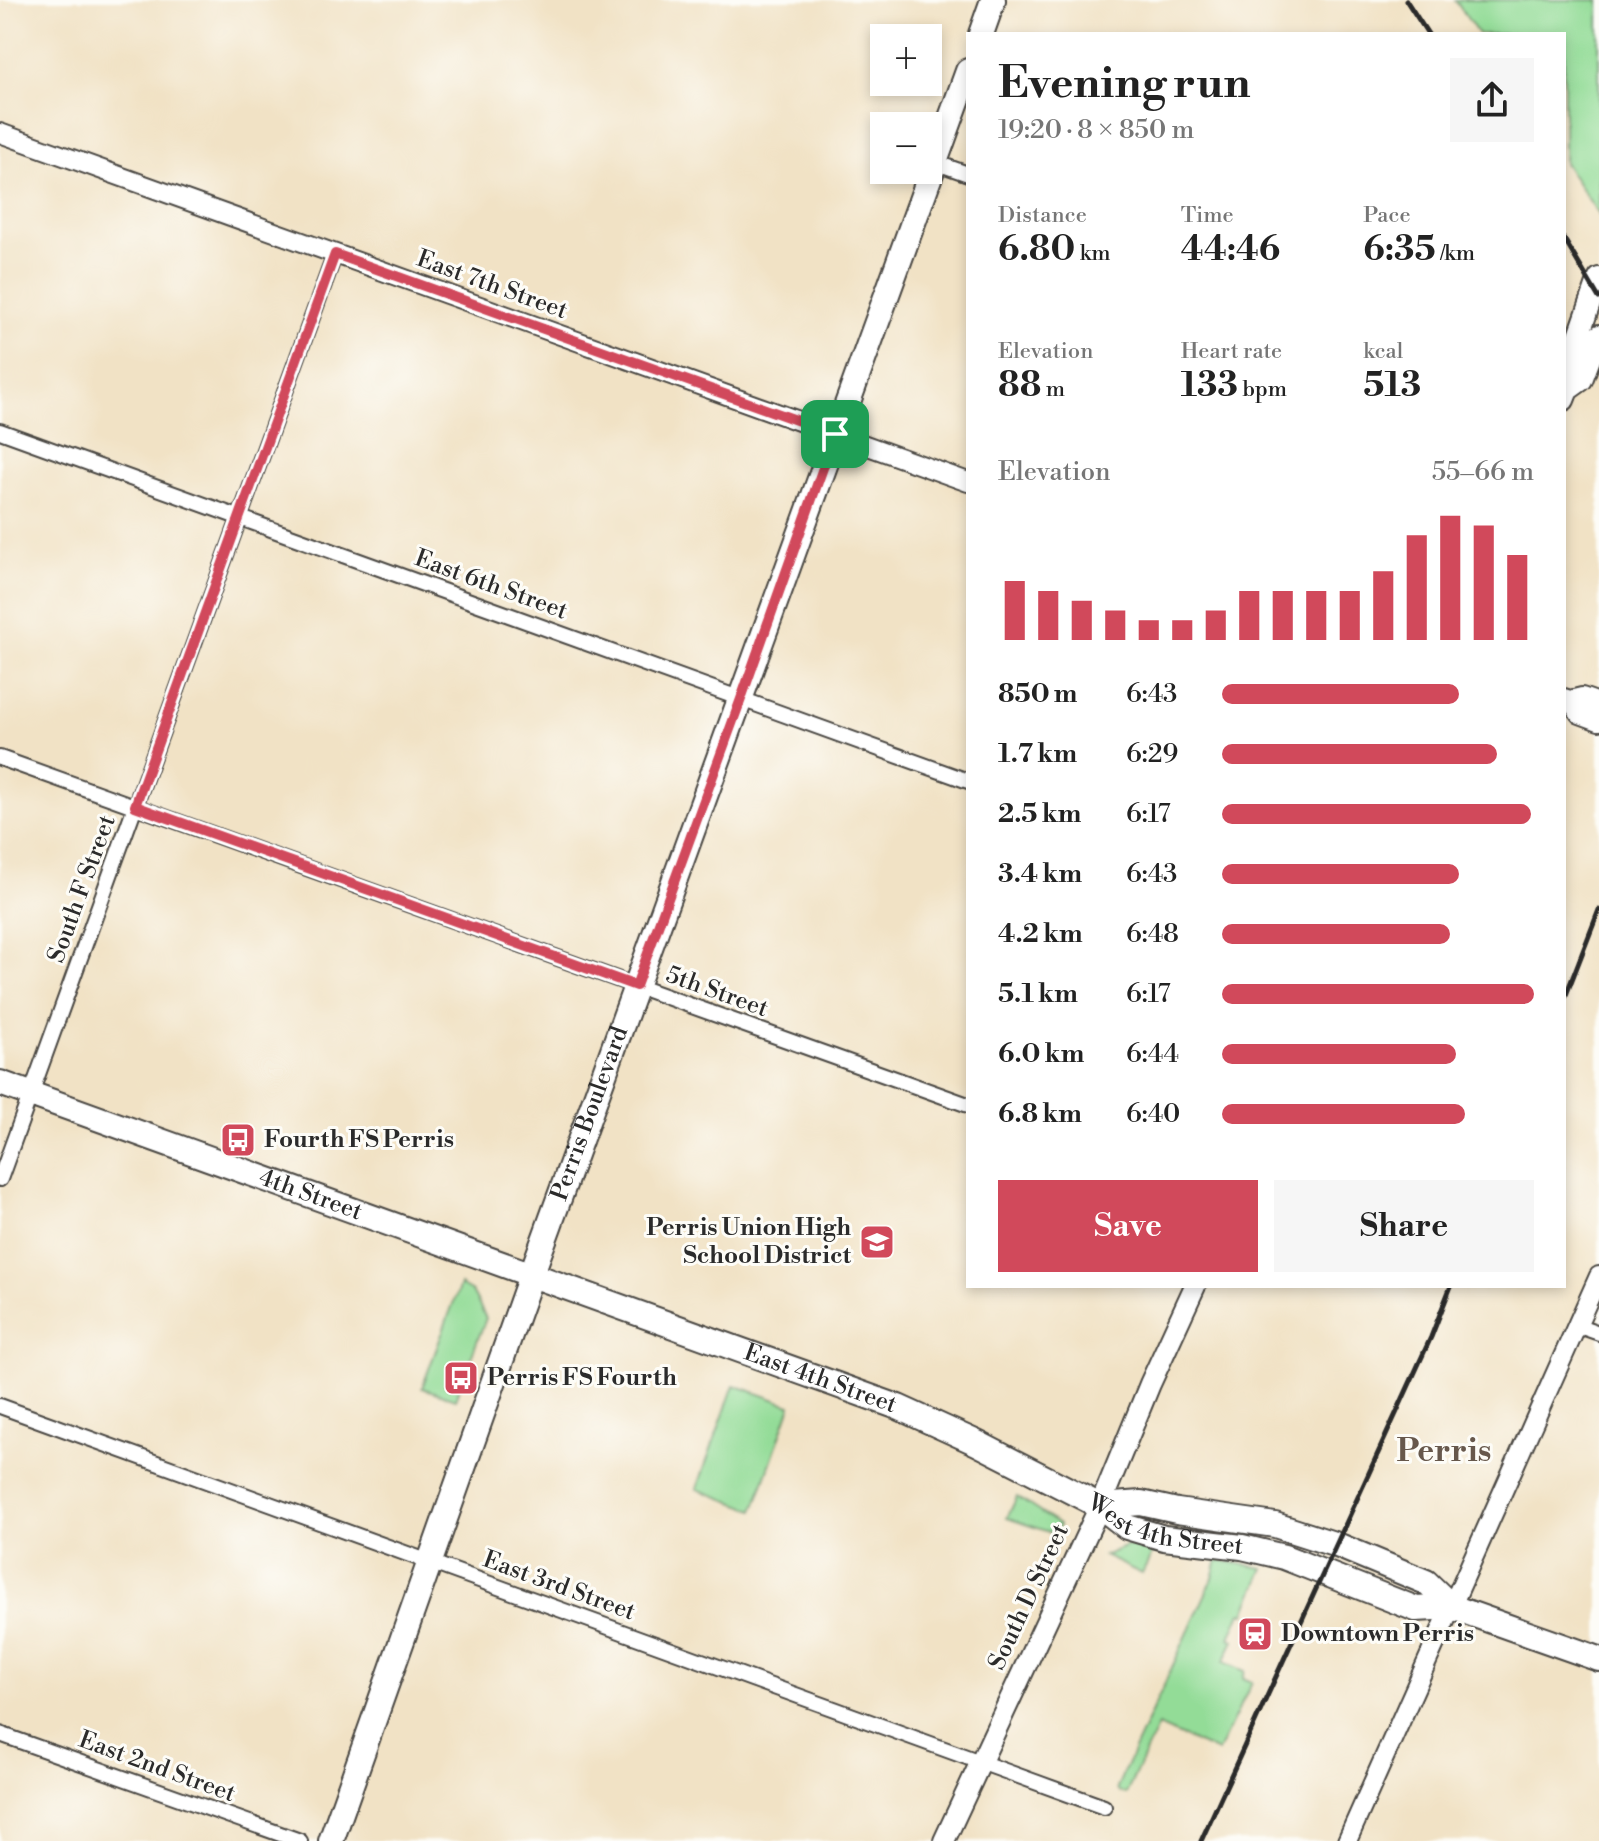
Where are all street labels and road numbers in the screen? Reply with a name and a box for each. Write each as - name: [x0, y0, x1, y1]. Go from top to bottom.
- street label: East 7th Street: [413, 244, 572, 326]
- street label: East 6th Street: [410, 543, 572, 627]
- street label: South F Street: [41, 811, 123, 967]
- street label: 5th Street: [662, 960, 773, 1024]
- street label: Perris Boulevard: [544, 1022, 635, 1205]
- street label: 4th Street: [255, 1163, 367, 1228]
- street label: East 4th Street: [740, 1338, 901, 1420]
- street label: West 4th Street: [1082, 1487, 1245, 1562]
- street label: South D Street: [982, 1519, 1076, 1675]
- street label: East 3rd Street: [479, 1545, 640, 1628]
- street label: East 2nd Street: [75, 1725, 240, 1809]

